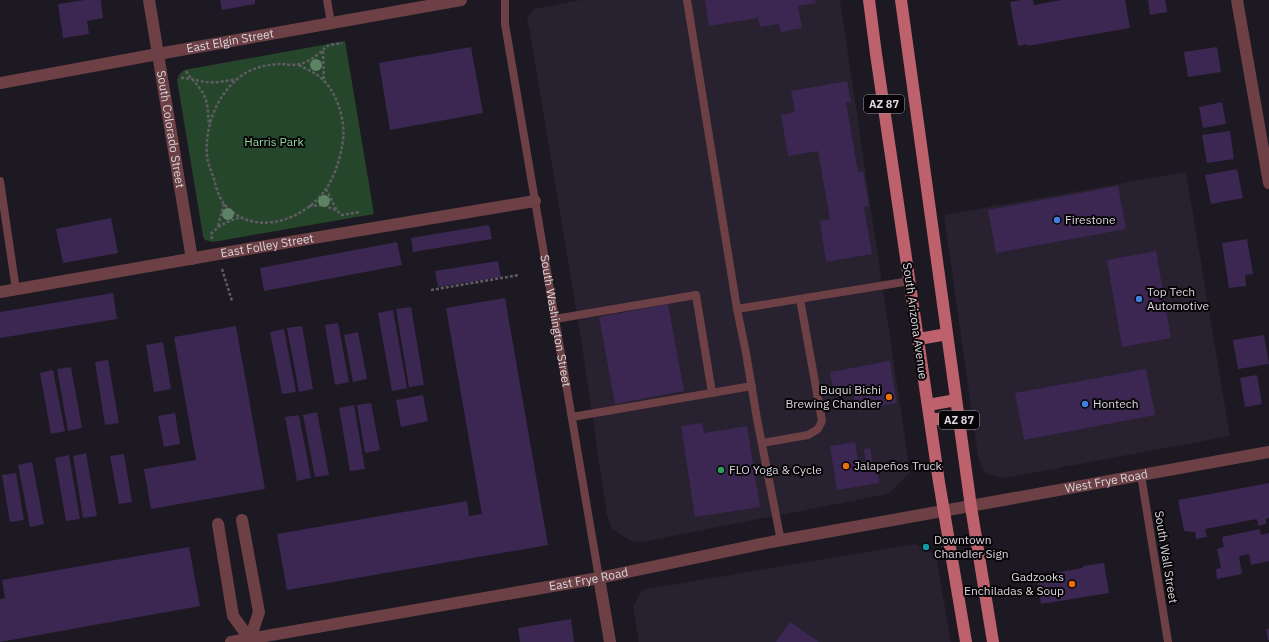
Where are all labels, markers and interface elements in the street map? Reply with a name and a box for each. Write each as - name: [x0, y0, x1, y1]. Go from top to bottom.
- street label: East Elgin Street: [185, 25, 275, 56]
- street label: South Colorado Street: [154, 69, 188, 189]
- road number: AZ 87: [864, 95, 904, 113]
- park label: Harris Park: [244, 134, 305, 149]
- place label: Firestone: [1065, 212, 1116, 227]
- marker: Firestone: [1052, 215, 1062, 225]
- street label: East Folley Street: [219, 230, 315, 260]
- street label: South Washington Street: [537, 253, 574, 388]
- street label: South Arizona Avenue: [900, 262, 931, 381]
- place label: Top Tech Automotive: [1147, 284, 1210, 313]
- marker: Top Tech Automotive: [1134, 294, 1144, 304]
- place label: Buqui Bichi Brewing Chandler: [785, 382, 882, 411]
- marker: Buqui Bichi Brewing Chandler: [884, 392, 894, 402]
- place label: Hontech: [1093, 396, 1139, 411]
- marker: Hontech: [1080, 399, 1090, 409]
- road number: AZ 87: [939, 411, 979, 429]
- place label: Jalapeños Truck: [854, 458, 943, 473]
- marker: Jalapeños Truck: [841, 461, 851, 471]
- place label: FLO Yoga & Cycle: [729, 462, 822, 477]
- marker: FLO Yoga & Cycle: [716, 465, 726, 475]
- street label: West Frye Road: [1064, 466, 1149, 496]
- street label: South Wall Street: [1152, 510, 1181, 604]
- place label: Downtown Chandler Sign: [934, 532, 1009, 561]
- marker: Downtown Chandler Sign: [921, 542, 931, 552]
- street label: East Frye Road: [548, 564, 629, 594]
- place label: Gadzooks Enchiladas & Soup: [964, 569, 1064, 598]
- marker: Gadzooks Enchiladas & Soup: [1067, 579, 1077, 589]

